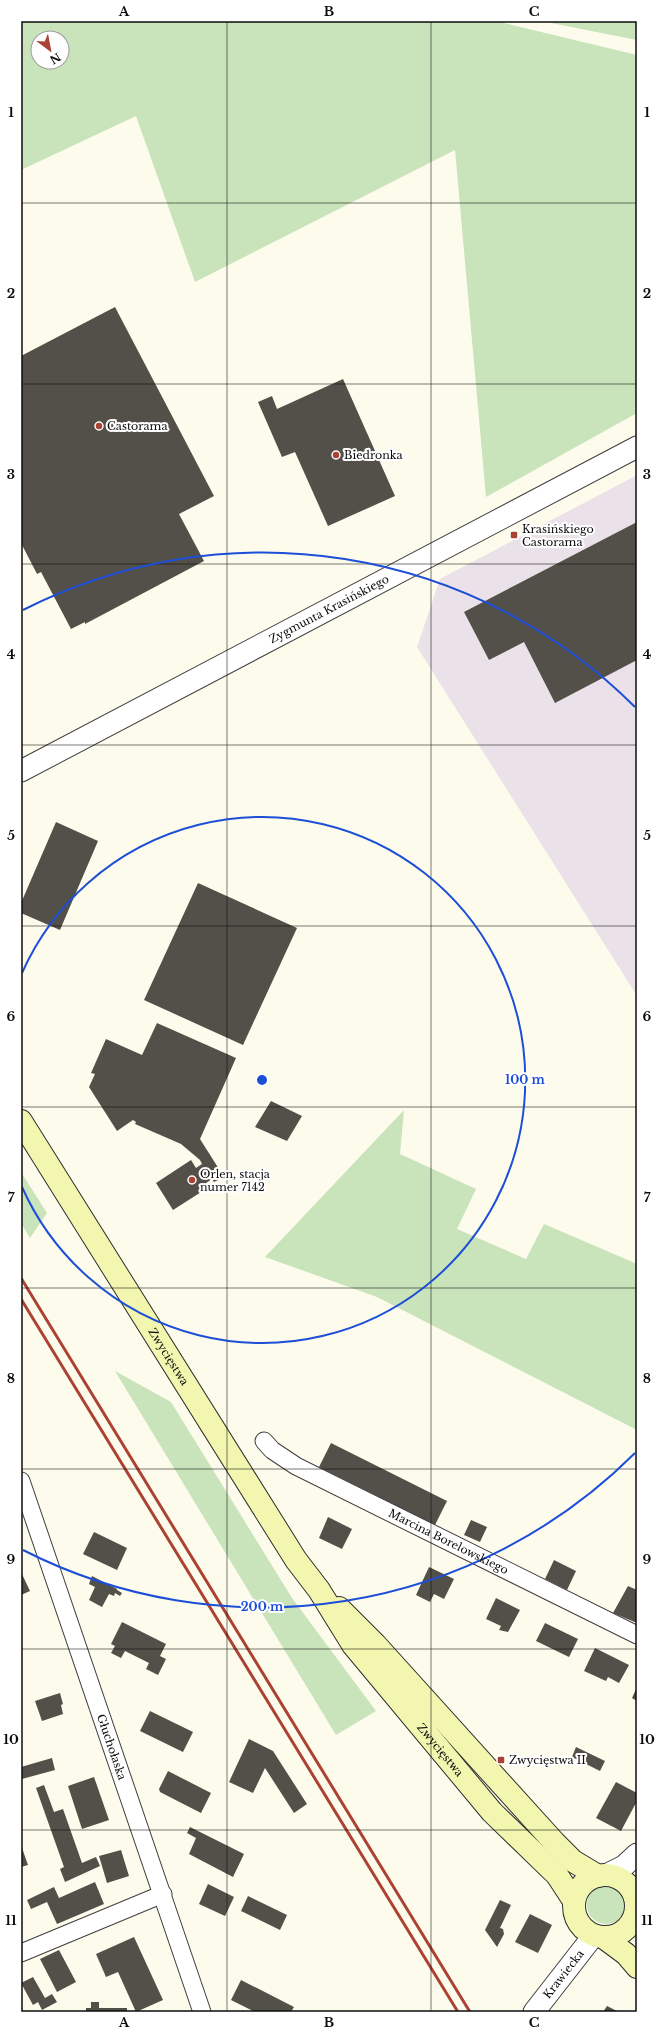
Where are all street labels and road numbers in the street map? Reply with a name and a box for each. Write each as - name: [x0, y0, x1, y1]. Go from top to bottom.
- street label: Zygmunta Krasińskiego: [267, 572, 391, 646]
- street label: Zwycięstwa: [145, 1325, 192, 1389]
- street label: Marcina Borelowskiego: [386, 1506, 511, 1577]
- street label: Głuchołaska: [94, 1712, 130, 1783]
- street label: Zwycięstwa: [414, 1721, 467, 1780]
- street label: Krawiecka: [540, 1946, 587, 2001]

